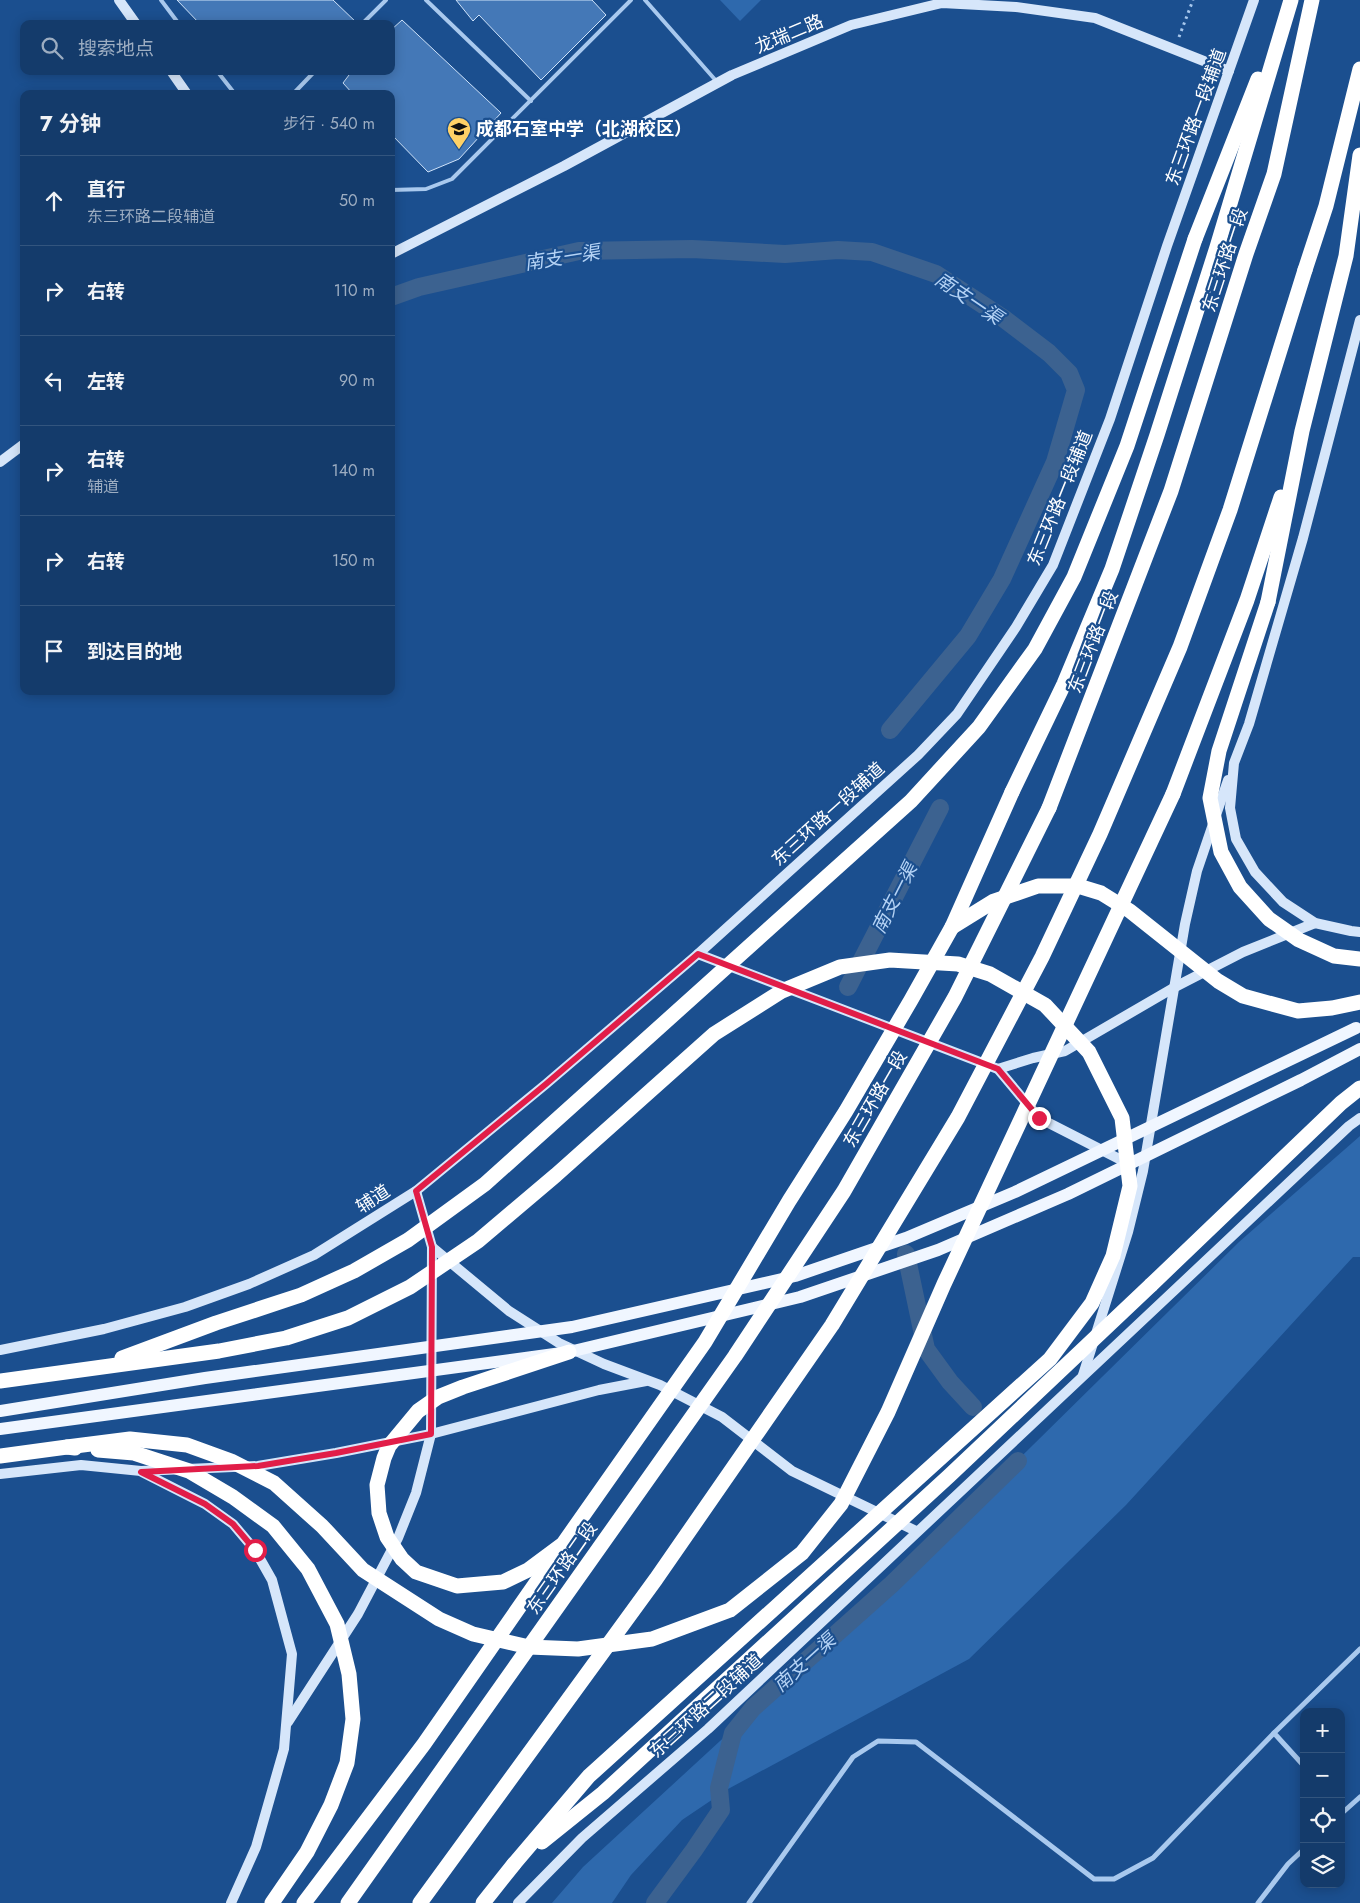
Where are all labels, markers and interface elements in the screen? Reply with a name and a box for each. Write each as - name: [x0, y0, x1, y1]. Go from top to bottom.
- street label: 龙瑞二路: [751, 8, 827, 60]
- search box: [20, 20, 395, 75]
- icon: search: [38, 34, 66, 62]
- text: 搜索地点: [78, 35, 154, 62]
- street label: 东三环路一段辅道: [1159, 45, 1233, 189]
- text: 7 分钟: [40, 109, 101, 139]
- text: 步行 · 540 m: [283, 112, 375, 135]
- school or university icon: 成都石室中学（北湖校区）: [446, 116, 472, 150]
- place label: 成都石室中学（北湖校区）: [476, 116, 692, 142]
- text: 直行: [87, 176, 125, 203]
- icon: ahead: [40, 187, 68, 215]
- text: 50 m: [339, 189, 375, 212]
- text: 东三环路二段辅道: [87, 205, 215, 228]
- street label: 东三环路一段: [1196, 205, 1254, 315]
- water label: 南支一渠: [522, 238, 605, 277]
- water label: 南支一渠: [930, 266, 1010, 333]
- icon: right: [40, 277, 68, 305]
- text: 右转: [87, 278, 125, 305]
- text: 110 m: [334, 279, 375, 302]
- icon: left: [40, 367, 68, 395]
- text: 左转: [87, 368, 125, 395]
- text: 90 m: [339, 369, 375, 392]
- street label: 东三环路一段辅道: [1021, 426, 1099, 570]
- text: 右转: [87, 446, 125, 473]
- icon: right: [40, 457, 68, 485]
- text: 140 m: [332, 459, 375, 482]
- text: 辅道: [87, 475, 119, 498]
- icon: right: [40, 547, 68, 575]
- text: 右转: [87, 548, 125, 575]
- text: 150 m: [332, 549, 375, 572]
- street label: 东三环路一段: [1062, 587, 1124, 697]
- icon: arrive: [40, 637, 68, 665]
- text: 到达目的地: [87, 638, 182, 665]
- street label: 东三环路一段辅道: [766, 756, 890, 872]
- water label: 南支一渠: [865, 856, 925, 938]
- street label: 东三环路一段: [837, 1046, 913, 1152]
- route end: [1028, 1107, 1051, 1130]
- street label: 辅道: [351, 1178, 395, 1220]
- street label: 东三环路二段: [520, 1516, 604, 1620]
- route start: [244, 1539, 267, 1562]
- water label: 南支一渠: [767, 1625, 844, 1698]
- street label: 东三环路二段辅道: [644, 1648, 768, 1764]
- map controls: [1300, 1708, 1345, 1888]
- button: +: [1300, 1708, 1345, 1753]
- button: −: [1300, 1753, 1345, 1798]
- button: locate: [1300, 1798, 1345, 1843]
- button: layers: [1300, 1843, 1345, 1888]

